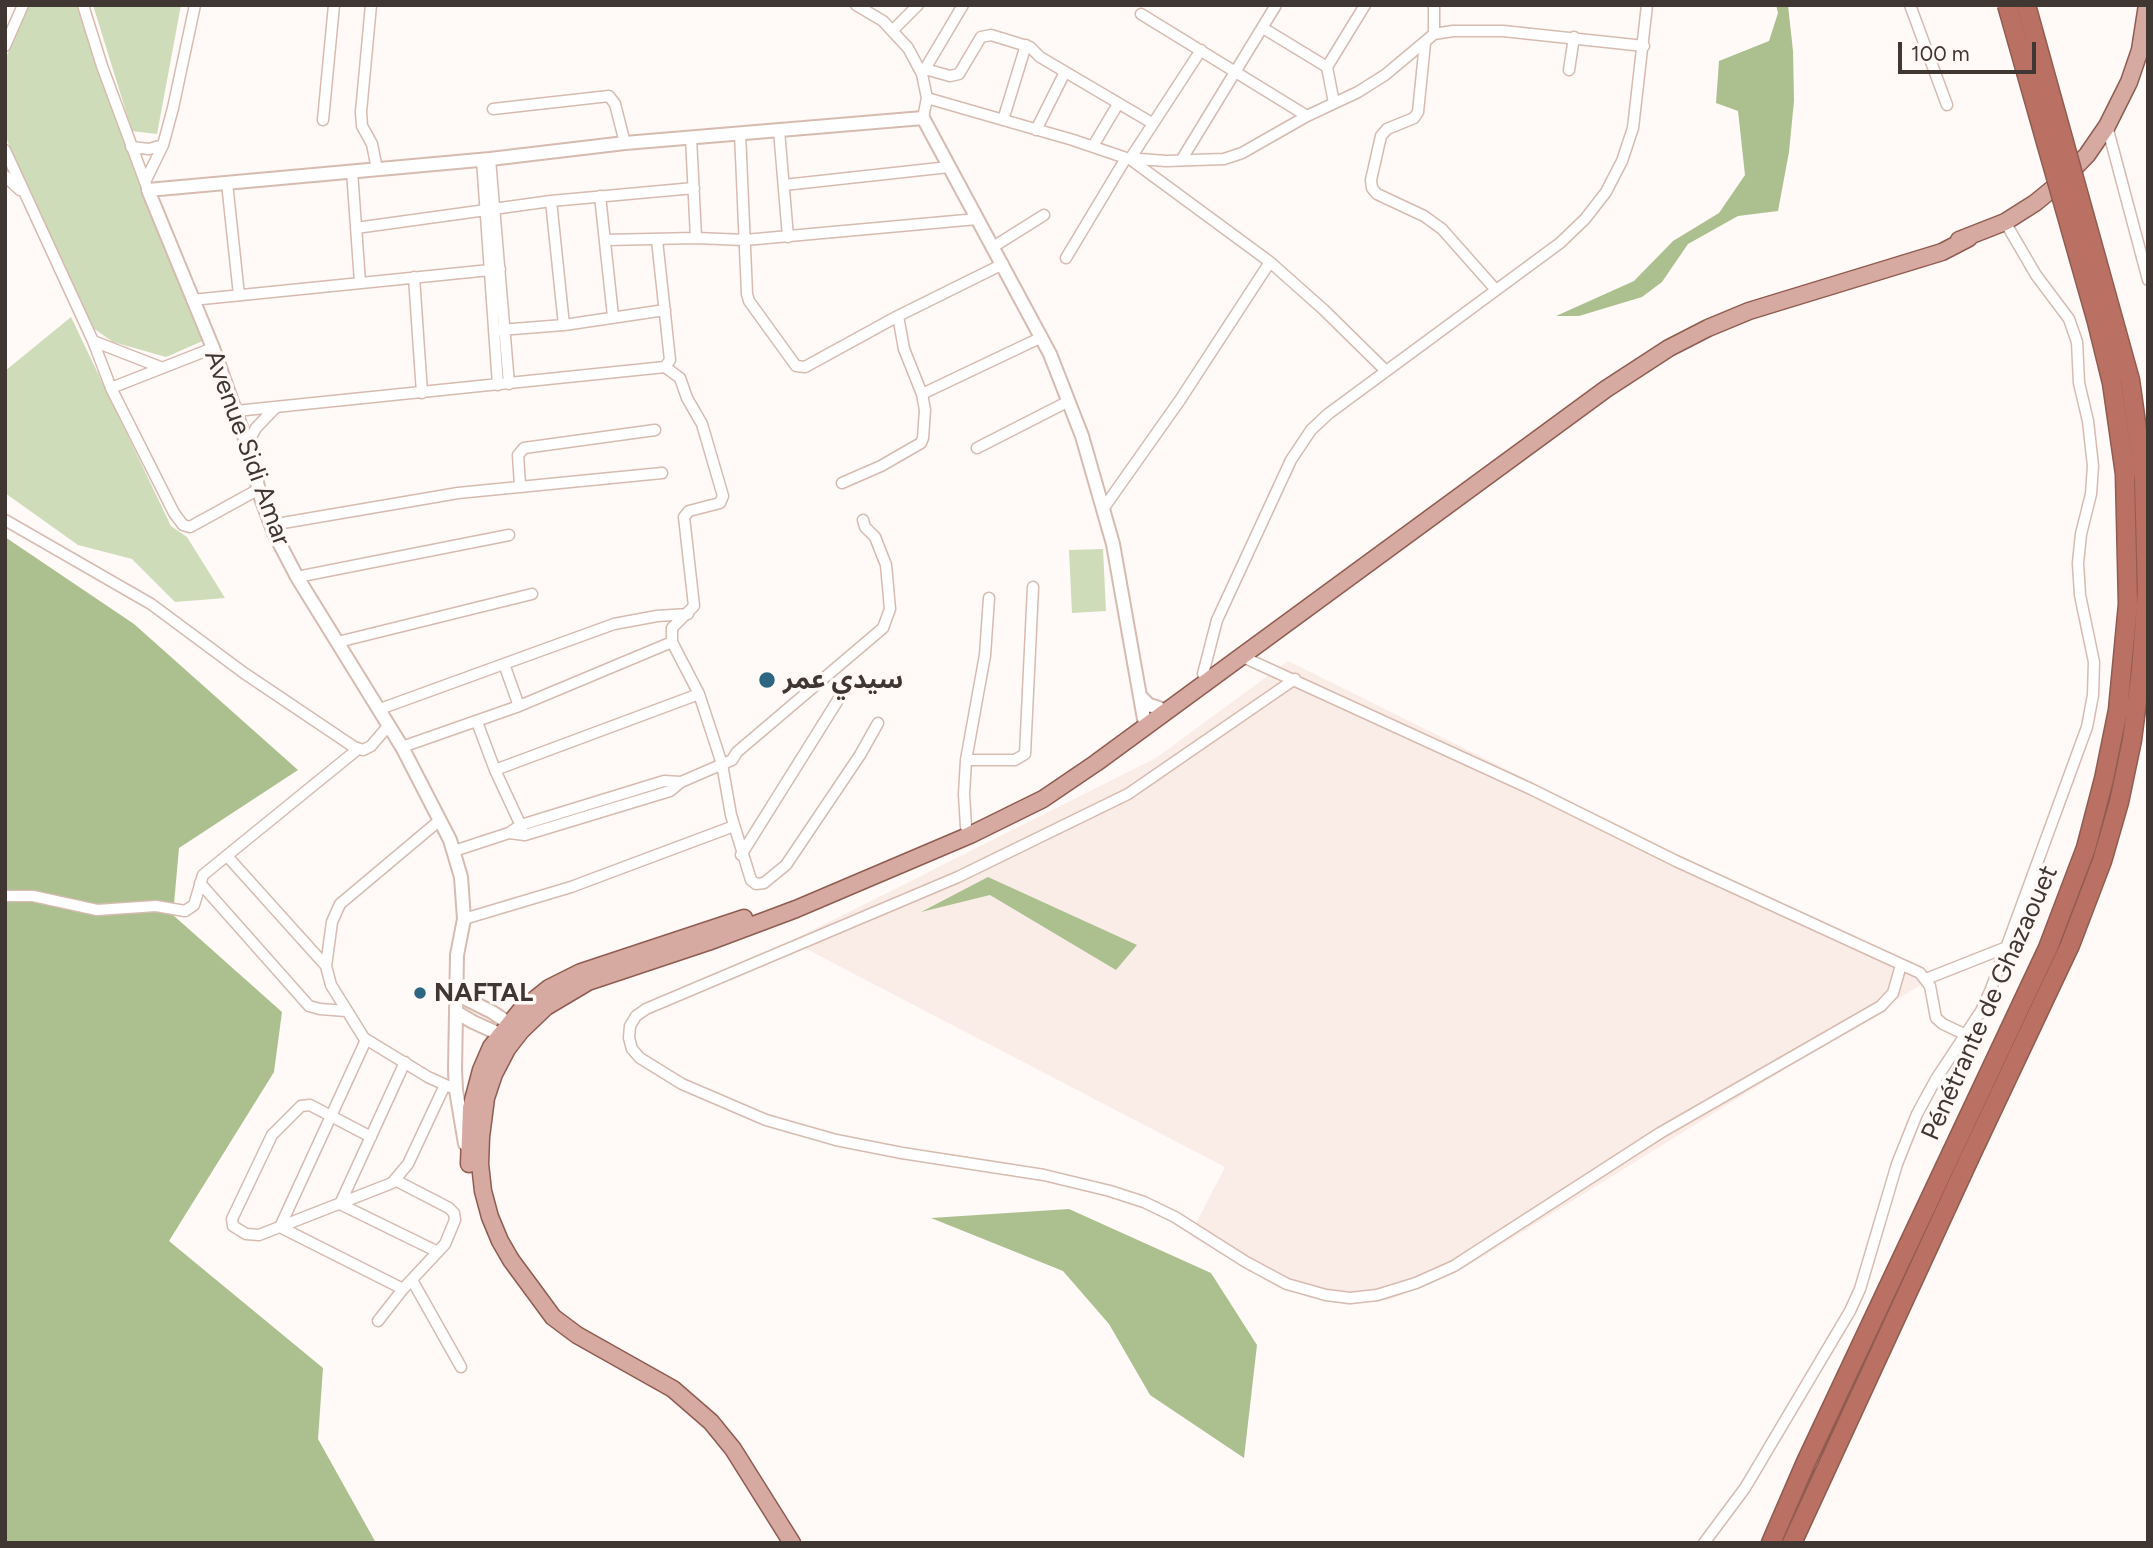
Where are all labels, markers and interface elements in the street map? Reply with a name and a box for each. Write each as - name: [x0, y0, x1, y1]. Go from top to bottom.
- scale bar: [1901, 28, 2039, 72]
- text: 100 m: [1911, 41, 1970, 66]
- street label: Avenue Sidi Amar: [197, 346, 297, 550]
- place label: سيدي عمر: [783, 664, 903, 696]
- marker: سيدي عمر: [757, 670, 777, 690]
- street label: Pénétrante de Ghazaouet: [1915, 861, 2065, 1145]
- place label: NAFTAL: [434, 977, 533, 1009]
- marker: NAFTAL: [412, 985, 428, 1001]

